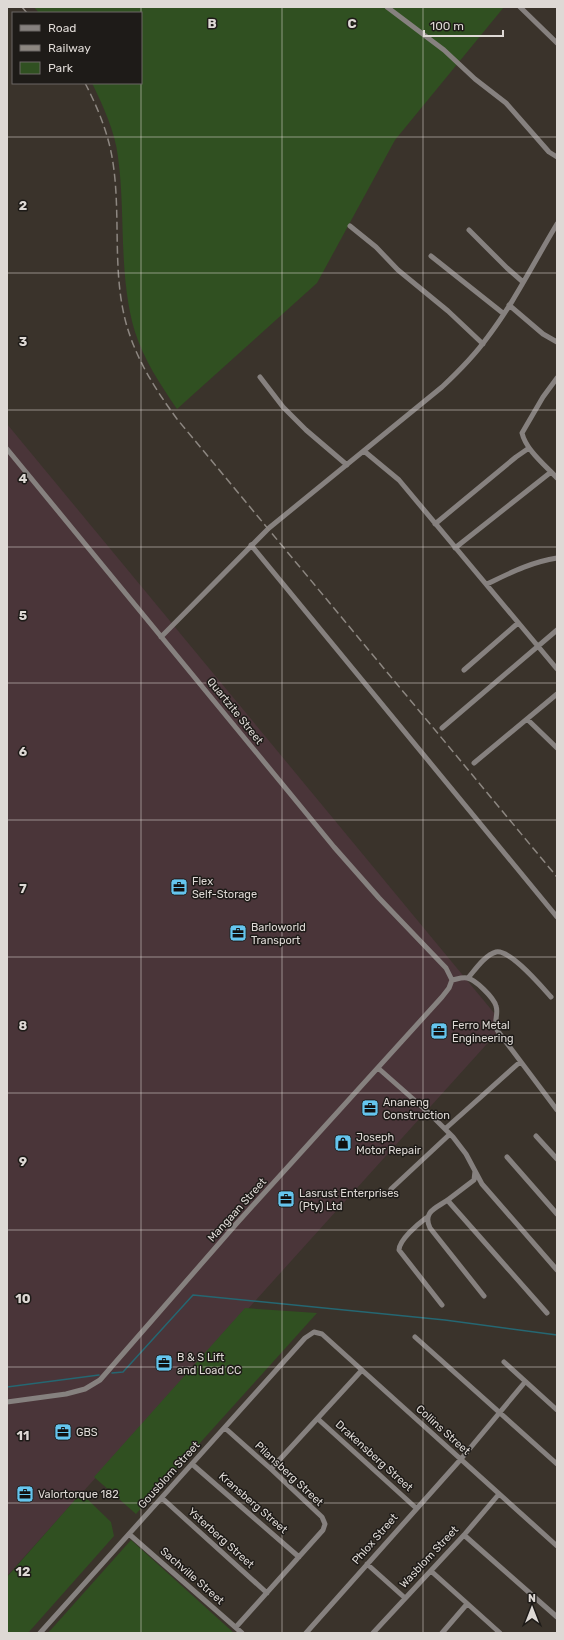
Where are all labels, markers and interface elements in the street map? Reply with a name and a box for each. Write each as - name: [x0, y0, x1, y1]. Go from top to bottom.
- legend: [12, 12, 142, 84]
- scale bar: [424, 12, 503, 38]
- text: B: [207, 16, 217, 31]
- text: C: [347, 16, 357, 31]
- text: 100 m: [430, 19, 464, 33]
- text: Road: [48, 21, 76, 35]
- text: Railway: [48, 41, 91, 55]
- text: Park: [48, 61, 74, 75]
- text: 2: [19, 198, 27, 213]
- text: 3: [19, 334, 28, 349]
- text: 4: [19, 471, 28, 486]
- text: 5: [19, 608, 27, 623]
- street label: Quartzite Street: [204, 675, 266, 747]
- text: 6: [19, 744, 28, 759]
- place label: Flex Self-Storage: [192, 875, 257, 901]
- office icon: Flex Self-Storage: [169, 877, 189, 897]
- text: 7: [19, 881, 27, 896]
- place label: Barloworld Transport: [251, 921, 306, 947]
- office icon: Barloworld Transport: [228, 923, 248, 943]
- text: 8: [19, 1018, 28, 1033]
- place label: Ferro Metal Engineering: [452, 1019, 514, 1045]
- office icon: Ferro Metal Engineering: [429, 1021, 449, 1041]
- place label: Ananeng Construction: [383, 1096, 450, 1122]
- office icon: Ananeng Construction: [360, 1098, 380, 1118]
- place label: Joseph Motor Repair: [356, 1131, 422, 1157]
- shop icon: Joseph Motor Repair: [333, 1133, 353, 1153]
- text: 9: [19, 1154, 27, 1169]
- street label: Mangaan Street: [205, 1175, 270, 1245]
- place label: Lasrust Enterprises (Pty) Ltd: [299, 1187, 399, 1213]
- office icon: Lasrust Enterprises (Pty) Ltd: [276, 1189, 296, 1209]
- text: 10: [15, 1291, 31, 1306]
- place label: B & S Lift and Load CC: [177, 1351, 241, 1377]
- office icon: B & S Lift and Load CC: [154, 1353, 174, 1373]
- street label: Collins Street: [413, 1402, 473, 1458]
- street label: Drakensberg Street: [333, 1418, 416, 1495]
- office icon: GBS: [53, 1422, 73, 1442]
- place label: GBS: [76, 1426, 98, 1439]
- text: 11: [17, 1428, 29, 1443]
- street label: Gousblom Street: [135, 1438, 203, 1511]
- street label: Pilansberg Street: [252, 1439, 326, 1509]
- street label: Kransberg Street: [216, 1470, 291, 1537]
- office icon: Valortorque 182: [15, 1484, 35, 1504]
- place label: Valortorque 182: [38, 1488, 119, 1501]
- street label: Ysterberg Street: [185, 1505, 257, 1571]
- street label: Phlox Street: [349, 1510, 401, 1567]
- street label: Wasblom Street: [397, 1523, 462, 1591]
- street label: Sachville Street: [157, 1545, 227, 1608]
- text: 12: [16, 1564, 30, 1579]
- north arrow: [512, 1588, 552, 1628]
- text: N: [528, 1592, 536, 1605]

